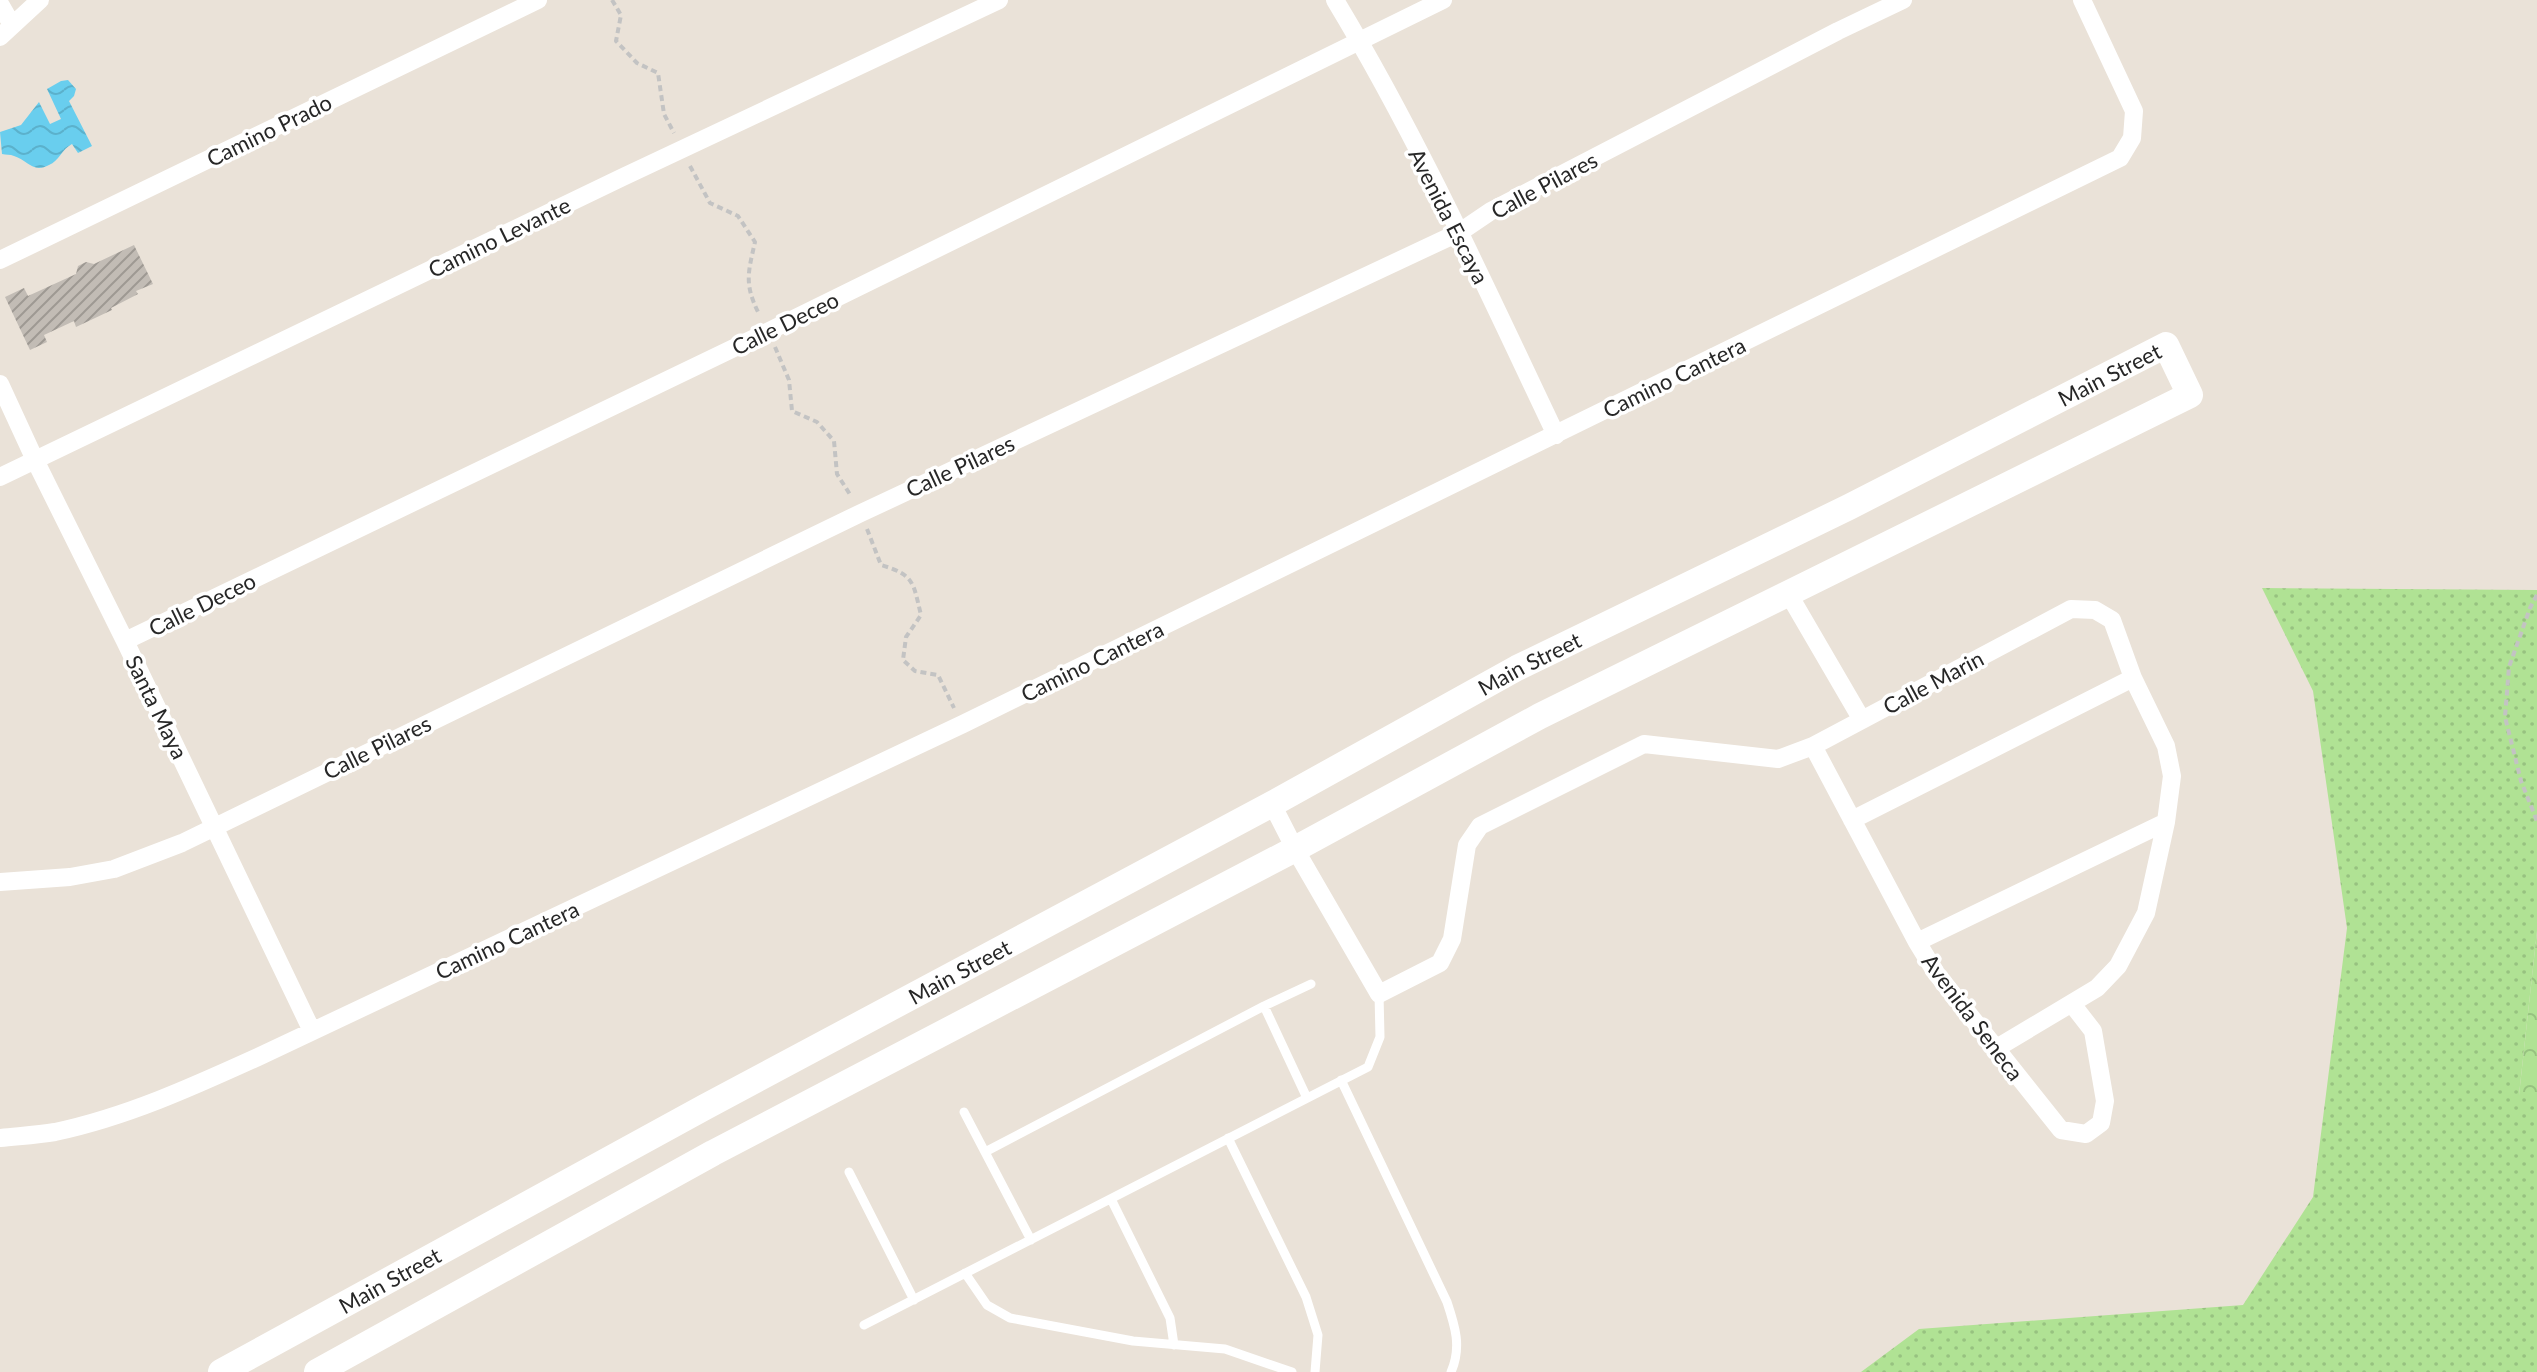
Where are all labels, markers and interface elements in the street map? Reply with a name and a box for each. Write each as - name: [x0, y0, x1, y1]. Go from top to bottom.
- street label: Camino Prado: [202, 88, 336, 172]
- street label: Avenida Escaya: [1403, 144, 1495, 288]
- street label: Calle Pilares: [1486, 146, 1602, 224]
- street label: Camino Levante: [423, 191, 575, 283]
- street label: Calle Deceo: [727, 285, 843, 361]
- street label: Camino Cantera: [1598, 331, 1750, 423]
- street label: Main Street: [2053, 336, 2165, 412]
- street label: Calle Pilares: [901, 429, 1019, 503]
- street label: Calle Deceo: [144, 566, 260, 642]
- street label: Camino Cantera: [1016, 615, 1168, 707]
- street label: Main Street: [1473, 626, 1585, 701]
- street label: Calle Marin: [1878, 644, 1988, 720]
- street label: Santa Maya: [120, 651, 194, 763]
- street label: Calle Pilares: [319, 709, 435, 785]
- street label: Camino Cantera: [431, 895, 583, 985]
- street label: Main Street: [903, 933, 1015, 1010]
- street label: Avenida Seneca: [1916, 948, 2030, 1086]
- street label: Main Street: [334, 1241, 445, 1319]

